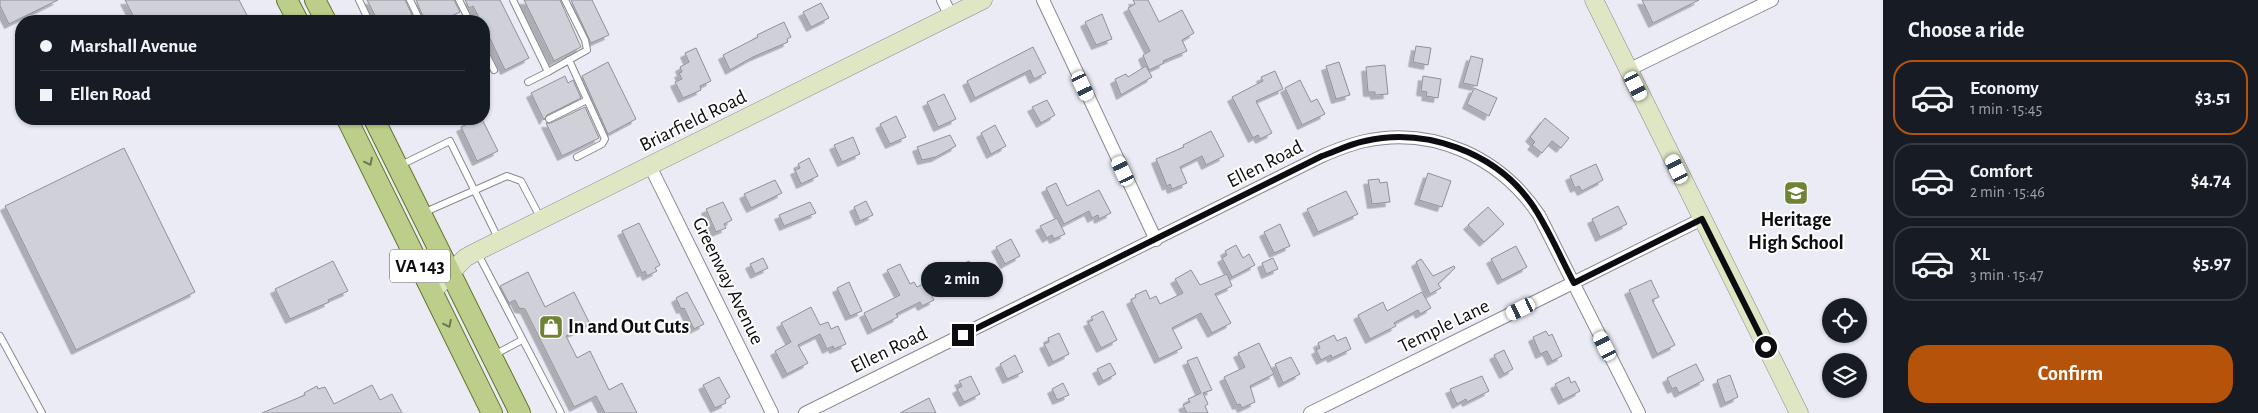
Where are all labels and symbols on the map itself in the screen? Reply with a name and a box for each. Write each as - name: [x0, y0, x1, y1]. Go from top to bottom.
- car: [1069, 69, 1096, 103]
- car: [1622, 69, 1649, 103]
- street label: Briarfield Road: [636, 87, 750, 155]
- street label: Ellen Road: [1224, 136, 1306, 192]
- car: [1663, 152, 1690, 186]
- car: [1109, 154, 1136, 188]
- one-way arrow: [363, 157, 373, 166]
- school or university icon: Heritage High School: [1783, 180, 1809, 206]
- place label: Heritage High School: [1748, 210, 1844, 253]
- street label: Greenway Avenue: [689, 214, 767, 348]
- road number: VA 143: [390, 250, 450, 282]
- callout: 2 min: [922, 262, 1004, 298]
- street label: Temple Lane: [1395, 295, 1493, 357]
- car: [1504, 296, 1537, 322]
- shop icon: In and Out Cuts: [538, 314, 564, 340]
- place label: In and Out Cuts: [568, 317, 689, 337]
- one-way arrow: [442, 319, 453, 328]
- street label: Ellen Road: [848, 323, 930, 377]
- route end: [952, 324, 974, 346]
- car: [1591, 329, 1618, 363]
- route start: [1755, 336, 1777, 358]

